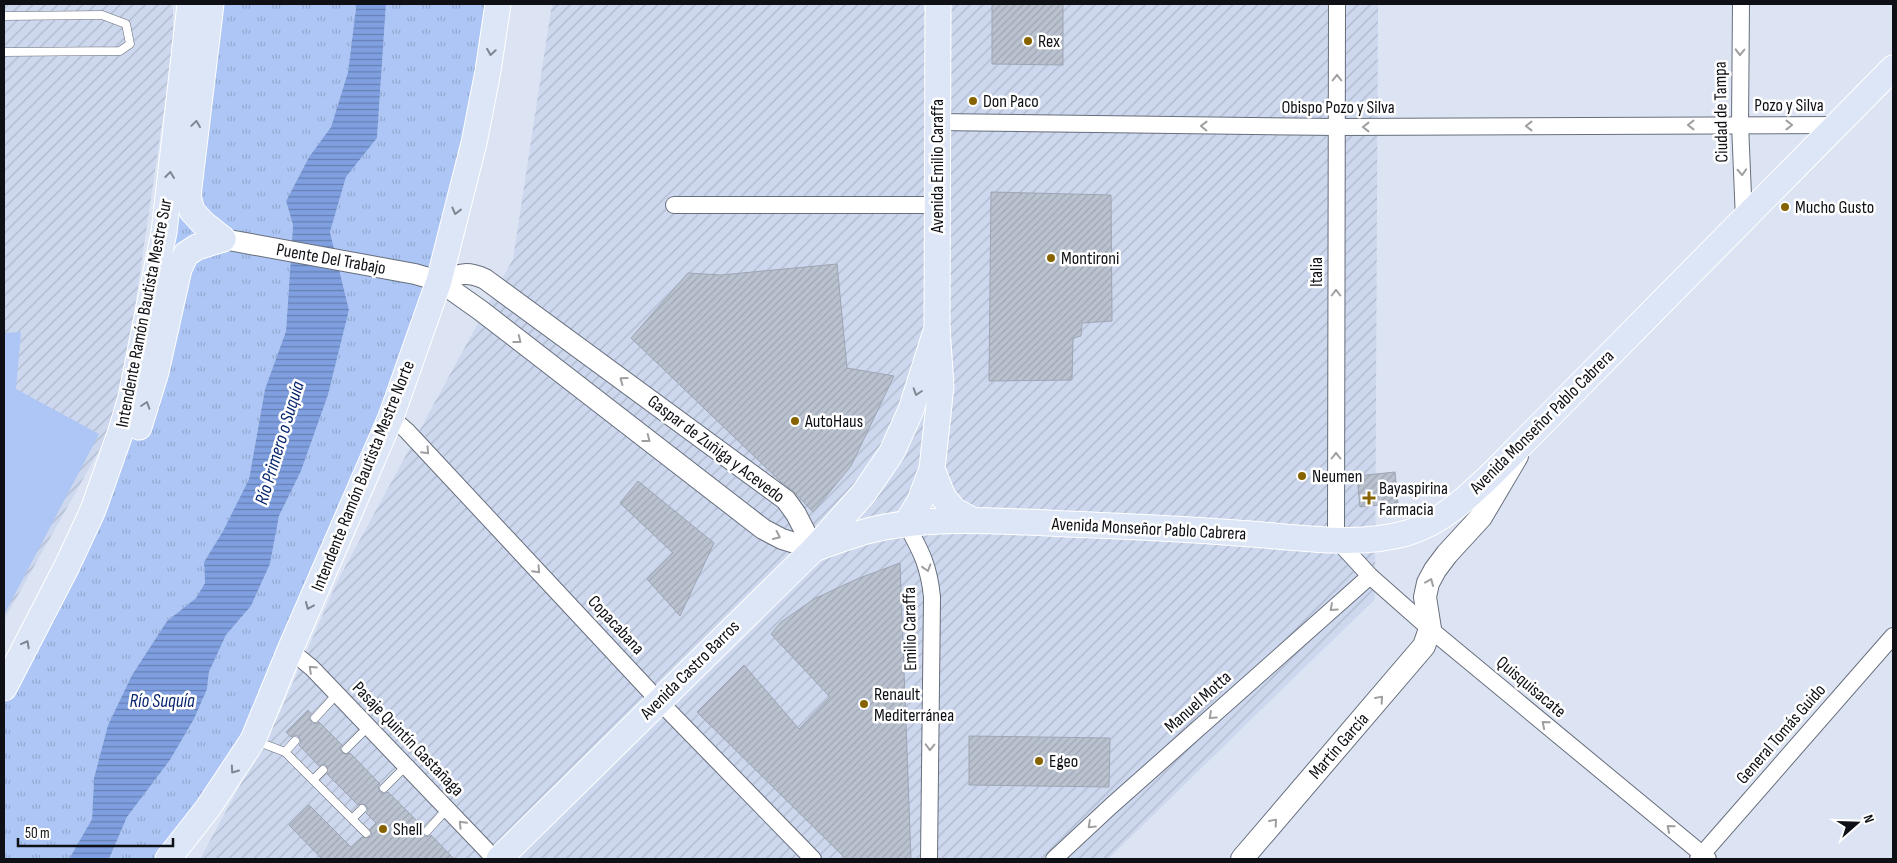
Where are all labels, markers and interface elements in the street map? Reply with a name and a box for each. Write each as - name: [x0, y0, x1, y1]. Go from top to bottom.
- place label: Rex: [1038, 31, 1060, 52]
- marker: Rex: [1022, 35, 1034, 47]
- one-way arrow: [487, 48, 497, 56]
- one-way arrow: [1735, 49, 1746, 57]
- street label: Ciudad de Tampa: [1710, 61, 1732, 163]
- one-way arrow: [1332, 74, 1342, 82]
- place label: Don Paco: [983, 91, 1039, 112]
- marker: Don Paco: [967, 95, 979, 107]
- street label: Pozo y Silva: [1754, 95, 1824, 116]
- street label: Obispo Pozo y Silva: [1281, 97, 1395, 118]
- street label: Avenida Emilio Caraffa: [927, 99, 948, 234]
- one-way arrow: [190, 120, 201, 128]
- one-way arrow: [1199, 120, 1207, 131]
- one-way arrow: [1687, 120, 1694, 130]
- one-way arrow: [1785, 120, 1793, 130]
- one-way arrow: [1524, 121, 1532, 131]
- one-way arrow: [1362, 122, 1370, 132]
- one-way arrow: [1737, 168, 1747, 176]
- one-way arrow: [164, 171, 175, 179]
- street label: Intendente Ramón Bautista Mestre Sur: [111, 197, 177, 429]
- place label: Mucho Gusto: [1795, 197, 1874, 218]
- marker: Mucho Gusto: [1779, 201, 1791, 213]
- one-way arrow: [452, 206, 462, 214]
- street label: Puente Del Trabajo: [275, 239, 387, 279]
- place label: Montironi: [1061, 248, 1119, 269]
- marker: Montironi: [1045, 252, 1057, 264]
- street label: Italia: [1306, 257, 1327, 287]
- one-way arrow: [1331, 289, 1341, 296]
- one-way arrow: [512, 334, 521, 342]
- street label: Avenida Monseñor Pablo Cabrera: [1465, 346, 1618, 499]
- street label: Intendente Ramón Bautista Mestre Norte: [307, 358, 419, 594]
- one-way arrow: [619, 377, 629, 386]
- water label: Río Primero o Suquía: [250, 378, 310, 507]
- one-way arrow: [912, 387, 922, 395]
- street label: Gaspar de Zuñiga y Acevedo: [643, 391, 789, 507]
- one-way arrow: [140, 401, 150, 409]
- place label: AutoHaus: [804, 411, 863, 432]
- marker: AutoHaus: [789, 415, 801, 427]
- one-way arrow: [641, 434, 650, 442]
- one-way arrow: [420, 446, 429, 455]
- one-way arrow: [1331, 451, 1341, 459]
- place label: Neumen: [1312, 466, 1362, 487]
- marker: Neumen: [1296, 470, 1308, 482]
- place label: Bayaspirina Farmacia: [1379, 478, 1448, 520]
- marker: Bayaspirina Farmacia: [1363, 492, 1375, 504]
- street label: Avenida Monseñor Pablo Cabrera: [1050, 513, 1247, 545]
- one-way arrow: [772, 530, 781, 540]
- one-way arrow: [921, 563, 931, 571]
- one-way arrow: [531, 564, 540, 573]
- one-way arrow: [1423, 578, 1434, 587]
- street label: Emilio Caraffa: [899, 587, 921, 671]
- street label: Copacabana: [583, 591, 649, 659]
- one-way arrow: [304, 601, 315, 610]
- one-way arrow: [1330, 602, 1339, 611]
- street label: Avenida Castro Barros: [635, 616, 744, 725]
- one-way arrow: [20, 641, 30, 650]
- street label: Quisquisacate: [1492, 652, 1570, 722]
- one-way arrow: [309, 666, 318, 675]
- street label: Manuel Motta: [1160, 667, 1236, 737]
- street label: Pasaje Quintín Gastañaga: [348, 677, 468, 801]
- street label: General Tomás Guido: [1732, 680, 1830, 788]
- place label: Renault Mediterránea: [874, 684, 954, 726]
- water label: Río Suquía: [129, 690, 195, 713]
- one-way arrow: [1374, 695, 1383, 704]
- marker: Renault Mediterránea: [858, 698, 870, 710]
- street label: Martín García: [1305, 709, 1373, 783]
- one-way arrow: [1208, 710, 1217, 719]
- one-way arrow: [1542, 722, 1551, 730]
- one-way arrow: [925, 744, 935, 752]
- place label: Egeo: [1049, 751, 1078, 772]
- marker: Egeo: [1033, 755, 1045, 767]
- one-way arrow: [231, 764, 240, 773]
- north arrow: [1832, 798, 1882, 848]
- text: N: [1859, 812, 1878, 825]
- scale bar: [18, 816, 172, 848]
- place label: Shell: [393, 819, 422, 840]
- one-way arrow: [1087, 819, 1096, 828]
- one-way arrow: [1268, 819, 1277, 828]
- one-way arrow: [459, 821, 468, 830]
- marker: Shell: [377, 823, 389, 835]
- text: 50 m: [25, 824, 50, 843]
- one-way arrow: [1667, 825, 1676, 834]

